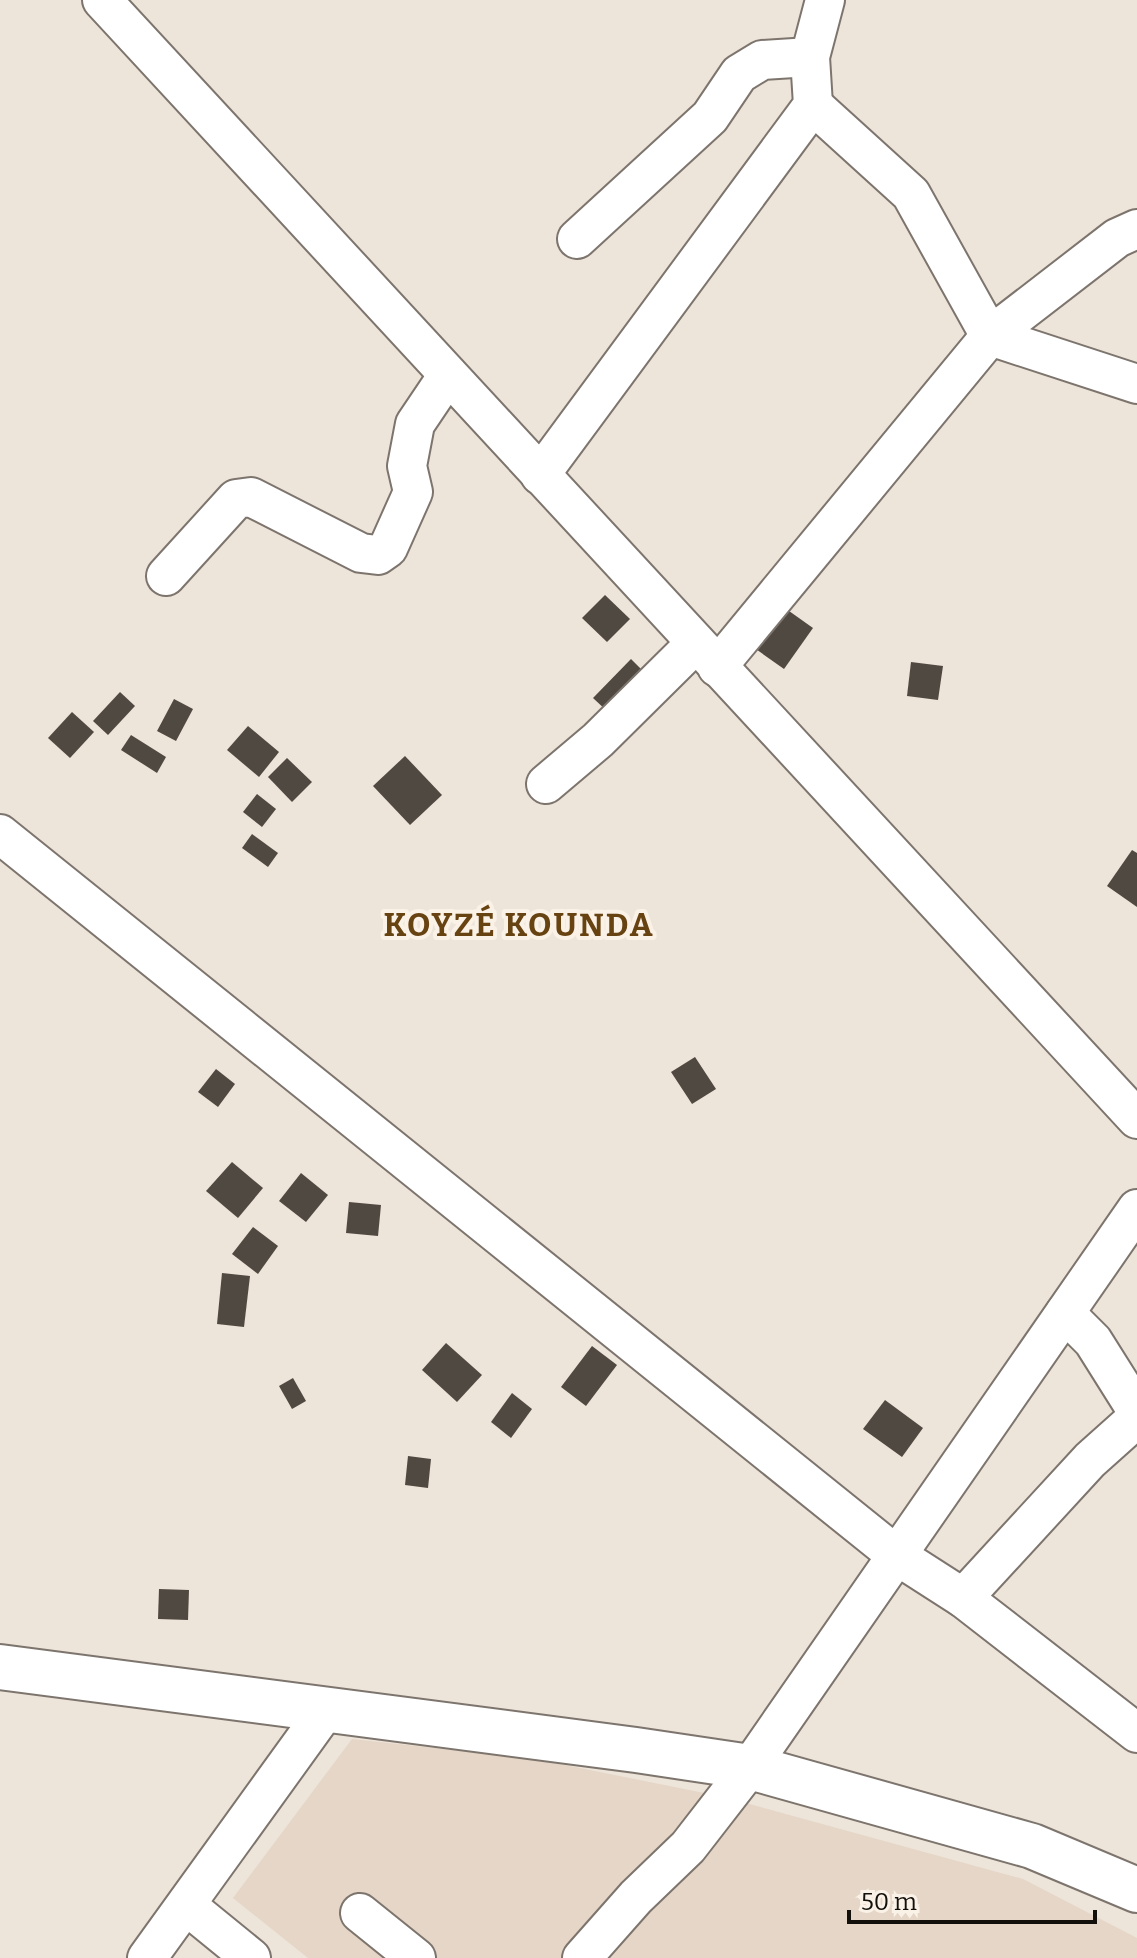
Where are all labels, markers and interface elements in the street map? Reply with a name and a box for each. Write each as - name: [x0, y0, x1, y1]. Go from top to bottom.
- district label: KOYZÉ KOUNDA: [383, 904, 655, 944]
- scale bar: [849, 1874, 1095, 1924]
- text: 50 m: [861, 1888, 917, 1916]

